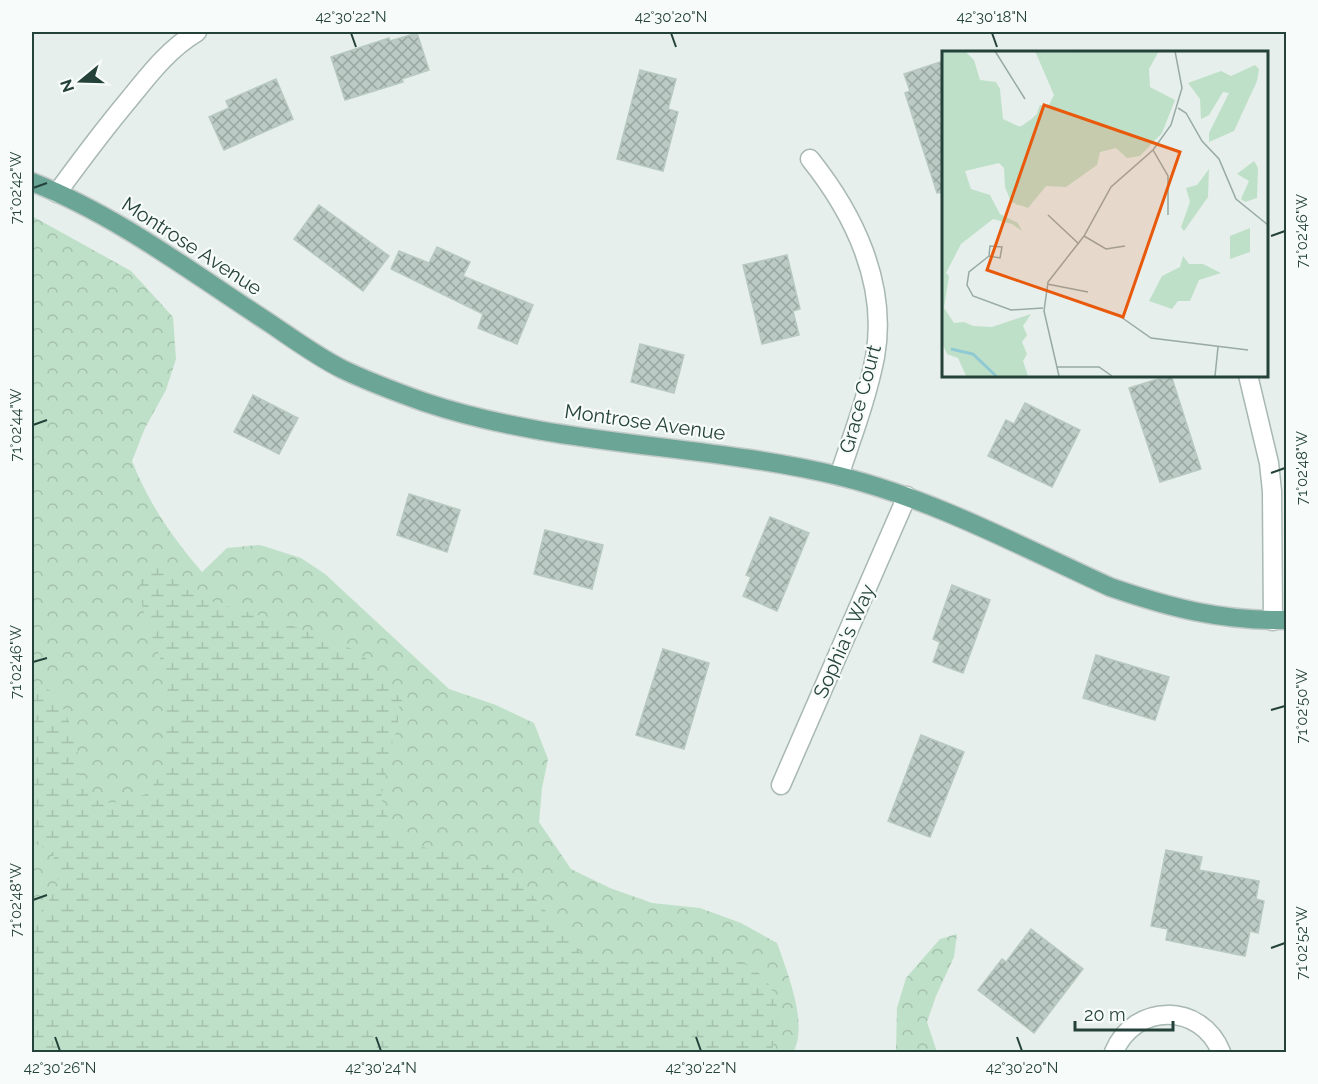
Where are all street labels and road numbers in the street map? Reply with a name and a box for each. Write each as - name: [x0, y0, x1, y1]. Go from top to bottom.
- street label: Montrose Avenue: [117, 192, 267, 300]
- street label: Grace Court: [834, 342, 886, 456]
- street label: Montrose Avenue: [563, 399, 727, 445]
- street label: Sophia's Way: [808, 580, 880, 702]

